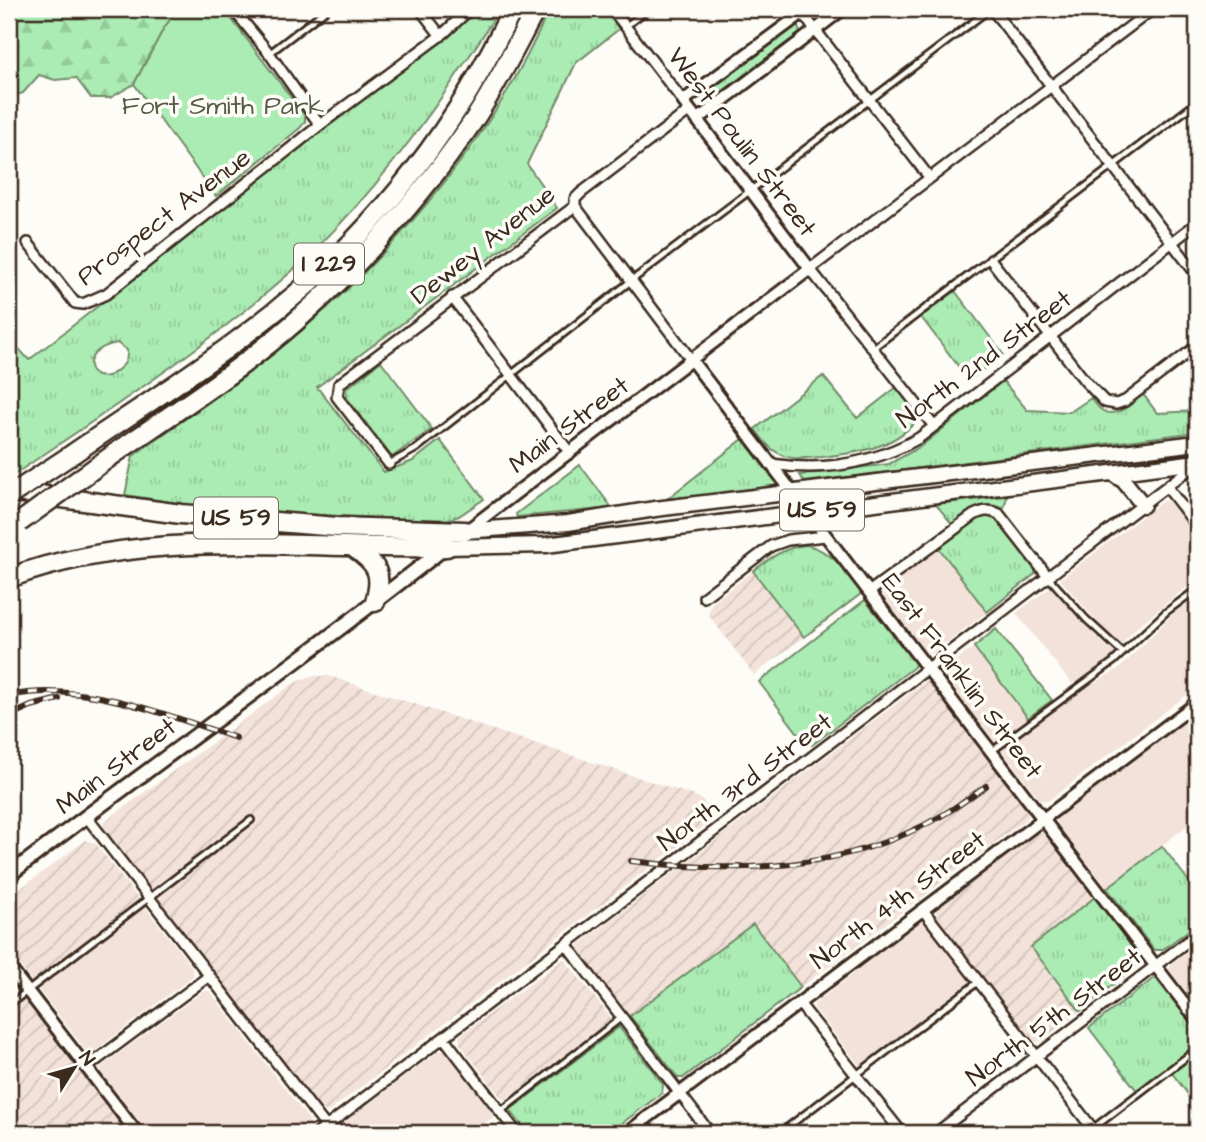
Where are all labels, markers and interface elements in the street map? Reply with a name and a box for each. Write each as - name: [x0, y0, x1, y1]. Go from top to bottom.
- street label: West Poulin Street: [659, 40, 825, 244]
- park label: Fort Smith Park: [122, 88, 324, 124]
- street label: Prospect Avenue: [70, 140, 258, 294]
- street label: Dewey Avenue: [403, 177, 564, 315]
- road number: I 229: [294, 244, 364, 284]
- street label: North 2nd Street: [889, 281, 1079, 437]
- street label: Main Street: [501, 368, 637, 482]
- road number: US 59: [780, 490, 864, 530]
- road number: US 59: [194, 498, 278, 538]
- street label: East Franklin Street: [873, 566, 1052, 787]
- street label: North 3rd Street: [650, 704, 840, 860]
- street label: Main Street: [48, 709, 184, 823]
- street label: North 4th Street: [803, 822, 993, 978]
- street label: North 5th Street: [959, 939, 1150, 1095]
- north arrow: [38, 1034, 108, 1104]
- text: N: [72, 1046, 101, 1072]

